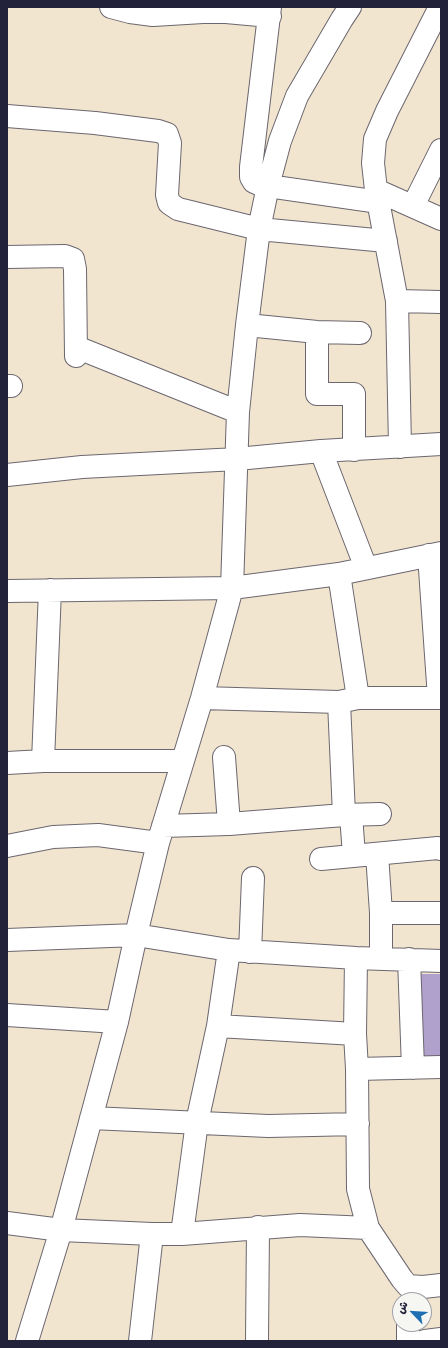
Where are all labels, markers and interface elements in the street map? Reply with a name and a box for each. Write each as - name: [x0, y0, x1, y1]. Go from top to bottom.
- north arrow: [392, 1292, 432, 1332]
- text: ش: [393, 1299, 411, 1316]

